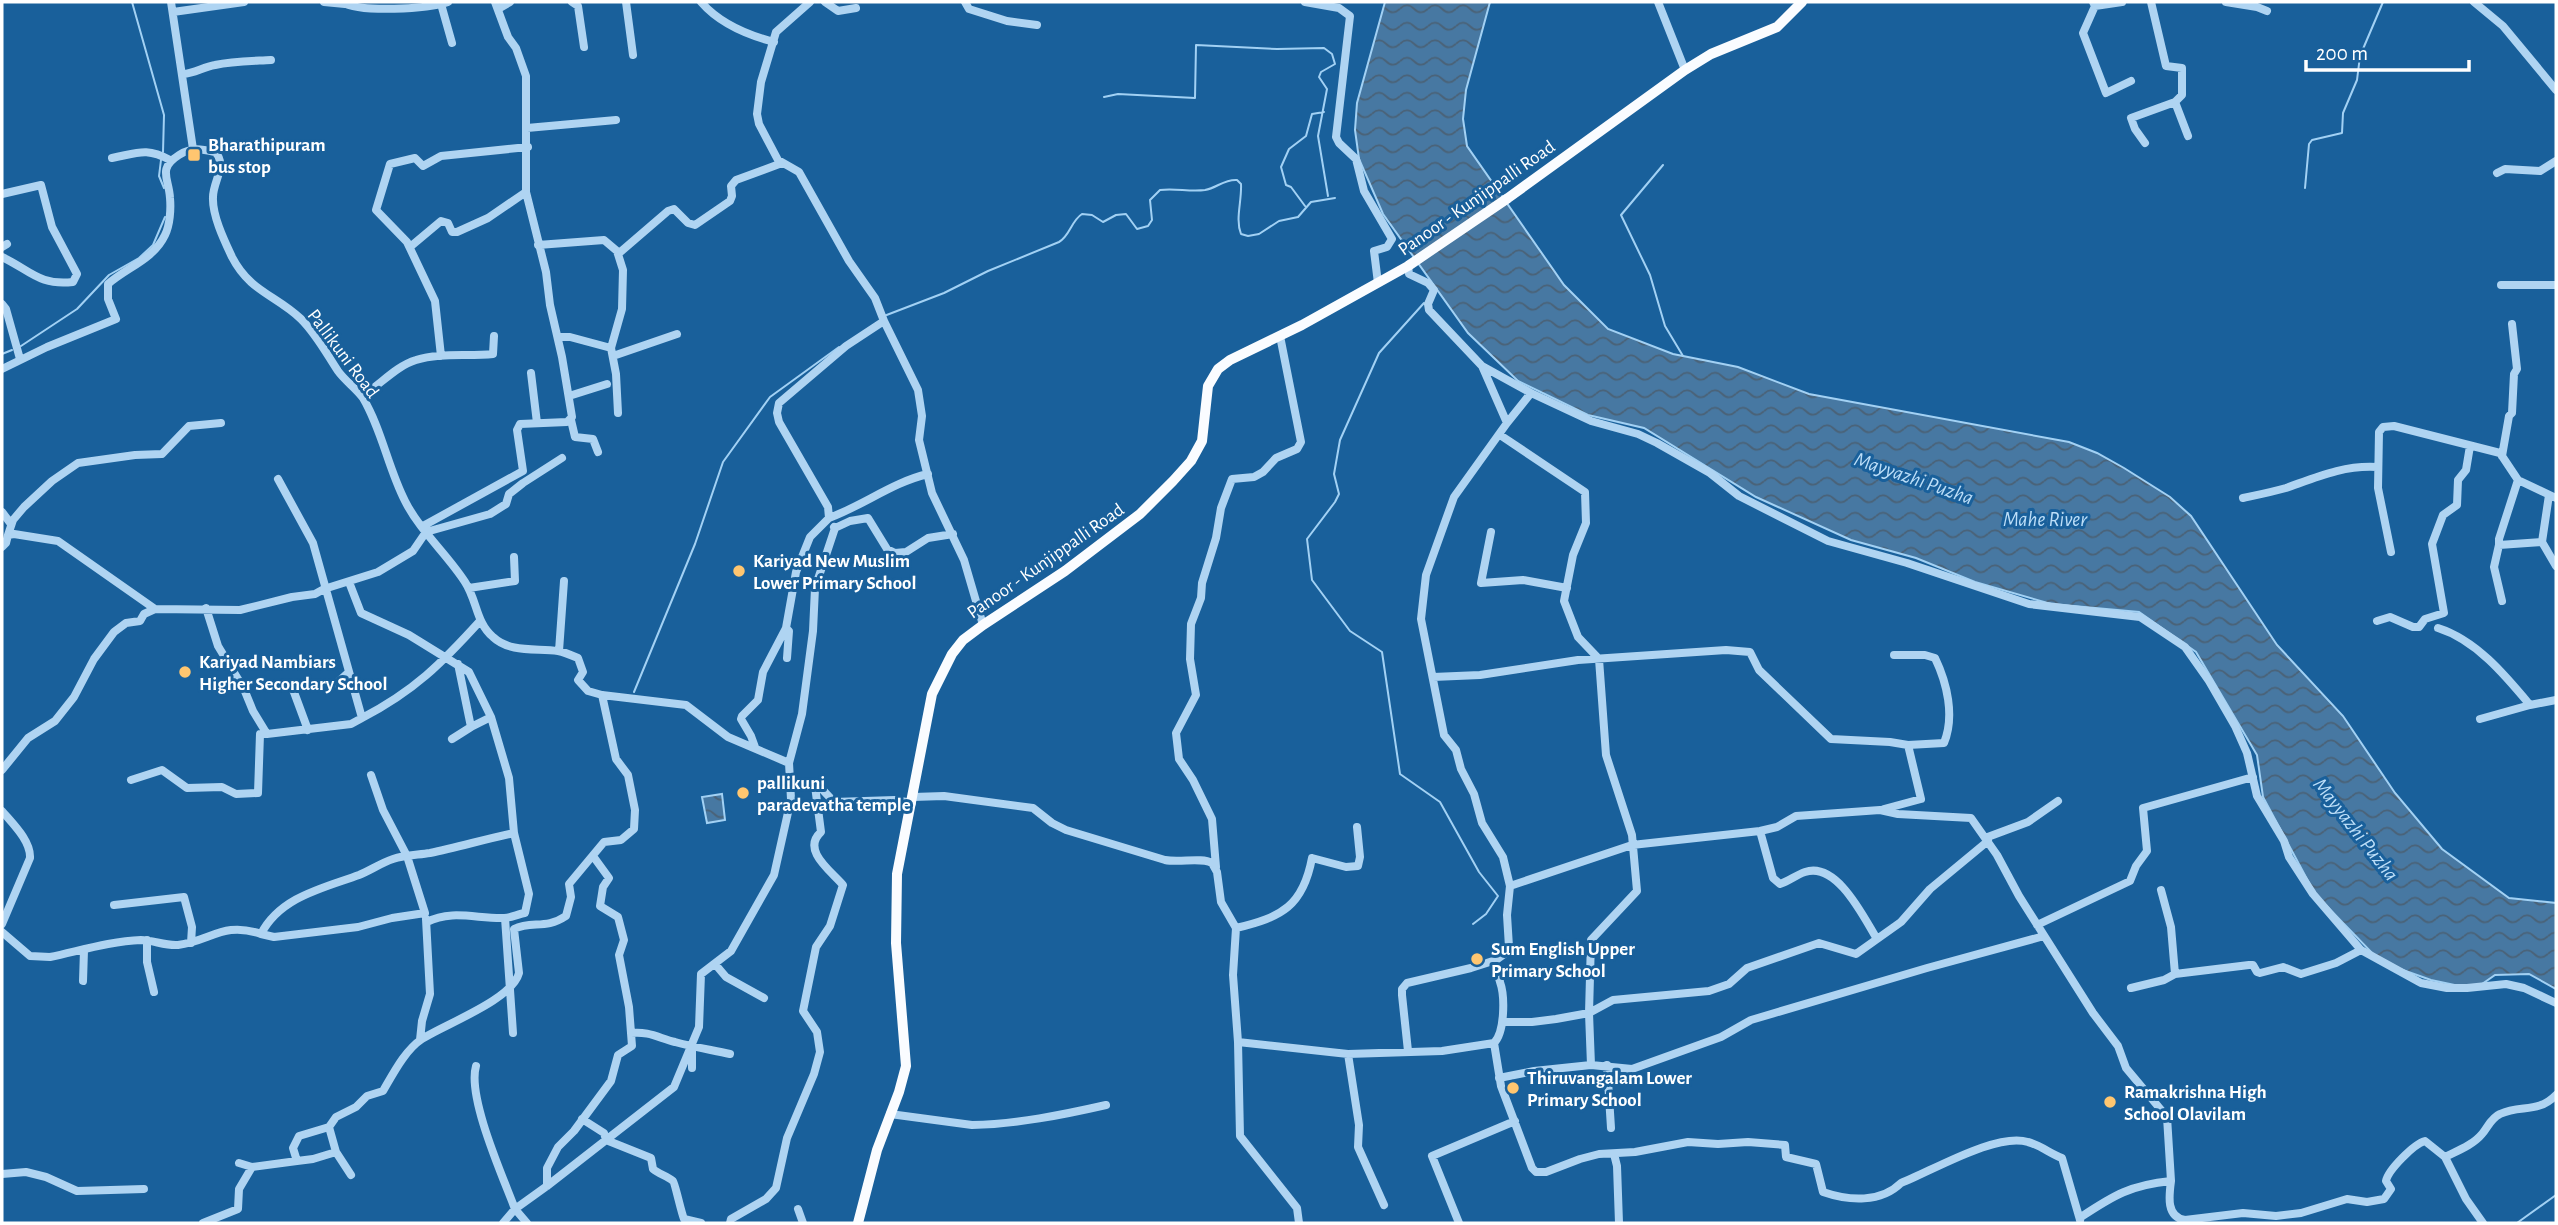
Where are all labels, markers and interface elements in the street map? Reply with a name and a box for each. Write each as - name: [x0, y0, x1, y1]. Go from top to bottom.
- scale bar: [2306, 28, 2469, 72]
- text: 200 m: [2316, 43, 2368, 64]
- place label: Bharathipuram bus stop: [208, 136, 326, 177]
- street label: Panoor - Kunjippalli Road: [1395, 137, 1559, 260]
- marker: Bharathipuram bus stop: [186, 147, 202, 163]
- street label: Pallikuni Road: [303, 306, 382, 402]
- water label: Mayyazhi Puzha: [1852, 448, 1976, 509]
- street label: Panoor - Kunjippalli Road: [964, 500, 1128, 623]
- water label: Mahe River: [2003, 509, 2088, 530]
- place label: Kariyad New Muslim Lower Primary School: [753, 552, 916, 593]
- marker: Kariyad New Muslim Lower Primary School: [731, 563, 747, 579]
- place label: Kariyad Nambiars Higher Secondary School: [199, 653, 387, 694]
- marker: Kariyad Nambiars Higher Secondary School: [177, 664, 193, 680]
- place label: pallikuni paradevatha temple: [757, 774, 911, 815]
- water label: Mayyazhi Puzha: [2309, 774, 2402, 885]
- marker: pallikuni paradevatha temple: [735, 785, 751, 801]
- place label: Sum English Upper Primary School: [1491, 940, 1635, 981]
- marker: Sum English Upper Primary School: [1469, 951, 1485, 967]
- place label: Thiruvangalam Lower Primary School: [1527, 1069, 1692, 1110]
- marker: Thiruvangalam Lower Primary School: [1505, 1080, 1521, 1096]
- place label: Ramakrishna High School Olavilam: [2124, 1083, 2267, 1124]
- marker: Ramakrishna High School Olavilam: [2102, 1094, 2118, 1110]

